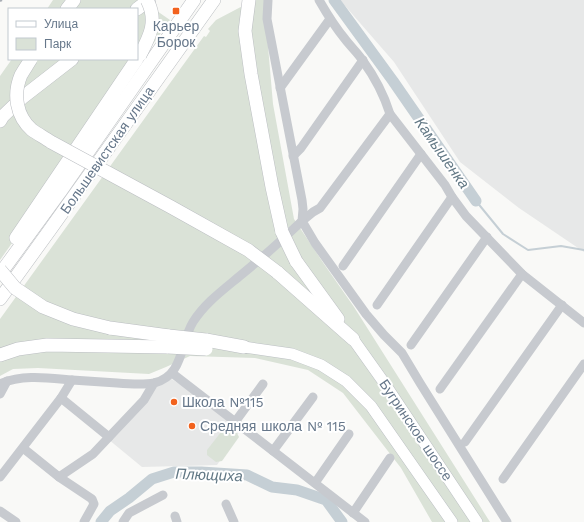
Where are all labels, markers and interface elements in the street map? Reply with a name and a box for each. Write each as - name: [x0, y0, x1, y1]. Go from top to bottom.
- marker: Карьер Борок: [171, 6, 181, 16]
- legend: [8, 8, 138, 60]
- text: Улица: [44, 17, 78, 31]
- place label: Карьер Борок: [153, 18, 200, 50]
- text: Парк: [44, 37, 72, 51]
- street label: Большевистская улица: [57, 83, 157, 217]
- water label: Камышенка: [411, 114, 473, 192]
- street label: Бугринское шоссе: [376, 376, 456, 484]
- place label: Школа №115: [182, 394, 264, 410]
- marker: Школа №115: [169, 397, 179, 407]
- place label: Средняя школа № 115: [200, 418, 346, 434]
- marker: Средняя школа № 115: [187, 421, 197, 431]
- water label: Плющиха: [175, 465, 243, 485]

